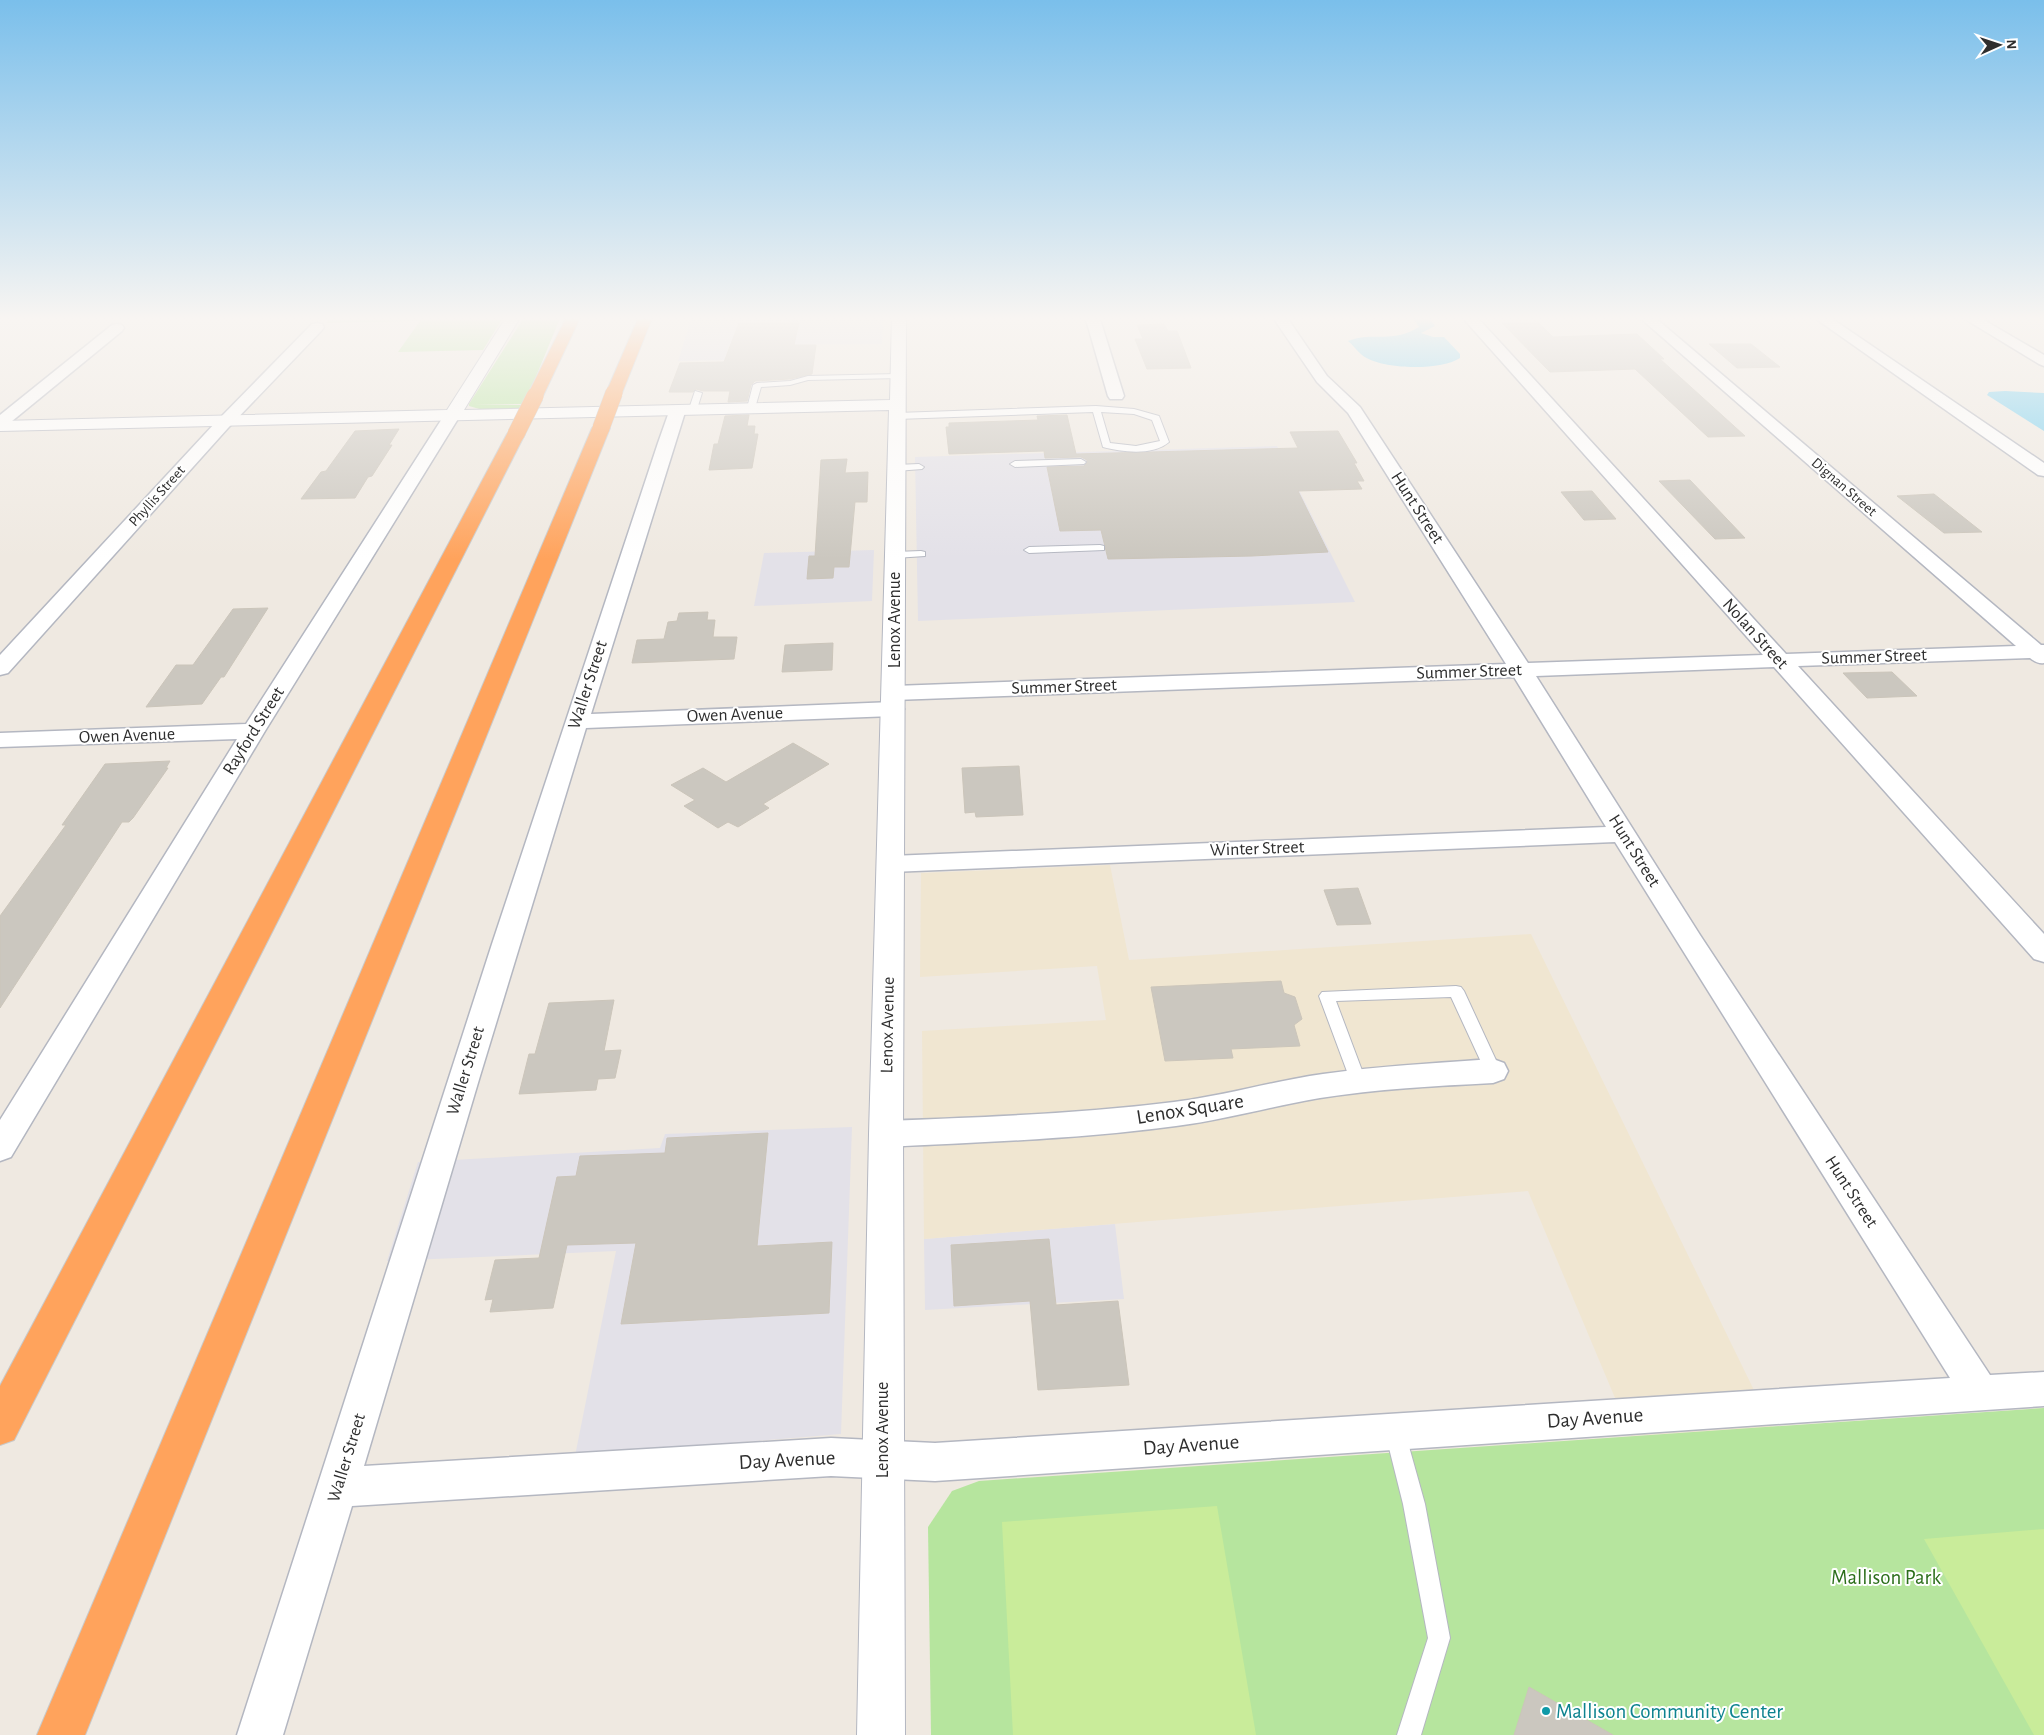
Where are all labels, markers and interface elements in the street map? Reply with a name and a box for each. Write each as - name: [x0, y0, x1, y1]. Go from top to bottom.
- north arrow: [1974, 20, 2024, 70]
- text: N: [2004, 39, 2018, 50]
- street label: Dignan Street: [1809, 455, 1880, 519]
- street label: Phyllis Street: [126, 463, 188, 529]
- street label: Hunt Street: [1387, 469, 1447, 547]
- street label: Lenox Avenue: [886, 572, 904, 668]
- street label: Nolan Street: [1719, 595, 1791, 673]
- street label: Waller Street: [565, 638, 611, 731]
- street label: Summer Street: [1821, 646, 1927, 668]
- street label: Summer Street: [1416, 661, 1522, 683]
- street label: Summer Street: [1011, 676, 1117, 698]
- street label: Rayford Street: [220, 684, 288, 778]
- street label: Owen Avenue: [687, 704, 783, 726]
- street label: Owen Avenue: [79, 725, 175, 747]
- street label: Hunt Street: [1605, 812, 1663, 891]
- street label: Winter Street: [1209, 838, 1305, 860]
- street label: Lenox Avenue: [878, 977, 898, 1073]
- street label: Waller Street: [444, 1024, 488, 1118]
- street label: Lenox Square: [1135, 1090, 1245, 1128]
- street label: Hunt Street: [1821, 1153, 1881, 1231]
- street label: Lenox Avenue: [874, 1382, 892, 1478]
- street label: Day Avenue: [1546, 1404, 1644, 1432]
- street label: Waller Street: [325, 1411, 369, 1505]
- street label: Day Avenue: [1142, 1431, 1240, 1459]
- street label: Day Avenue: [738, 1447, 836, 1473]
- park label: Mallison Park: [1831, 1567, 1941, 1588]
- place label: Mallison Community Center: [1556, 1701, 1783, 1722]
- marker: Mallison Community Center: [1540, 1705, 1552, 1717]

